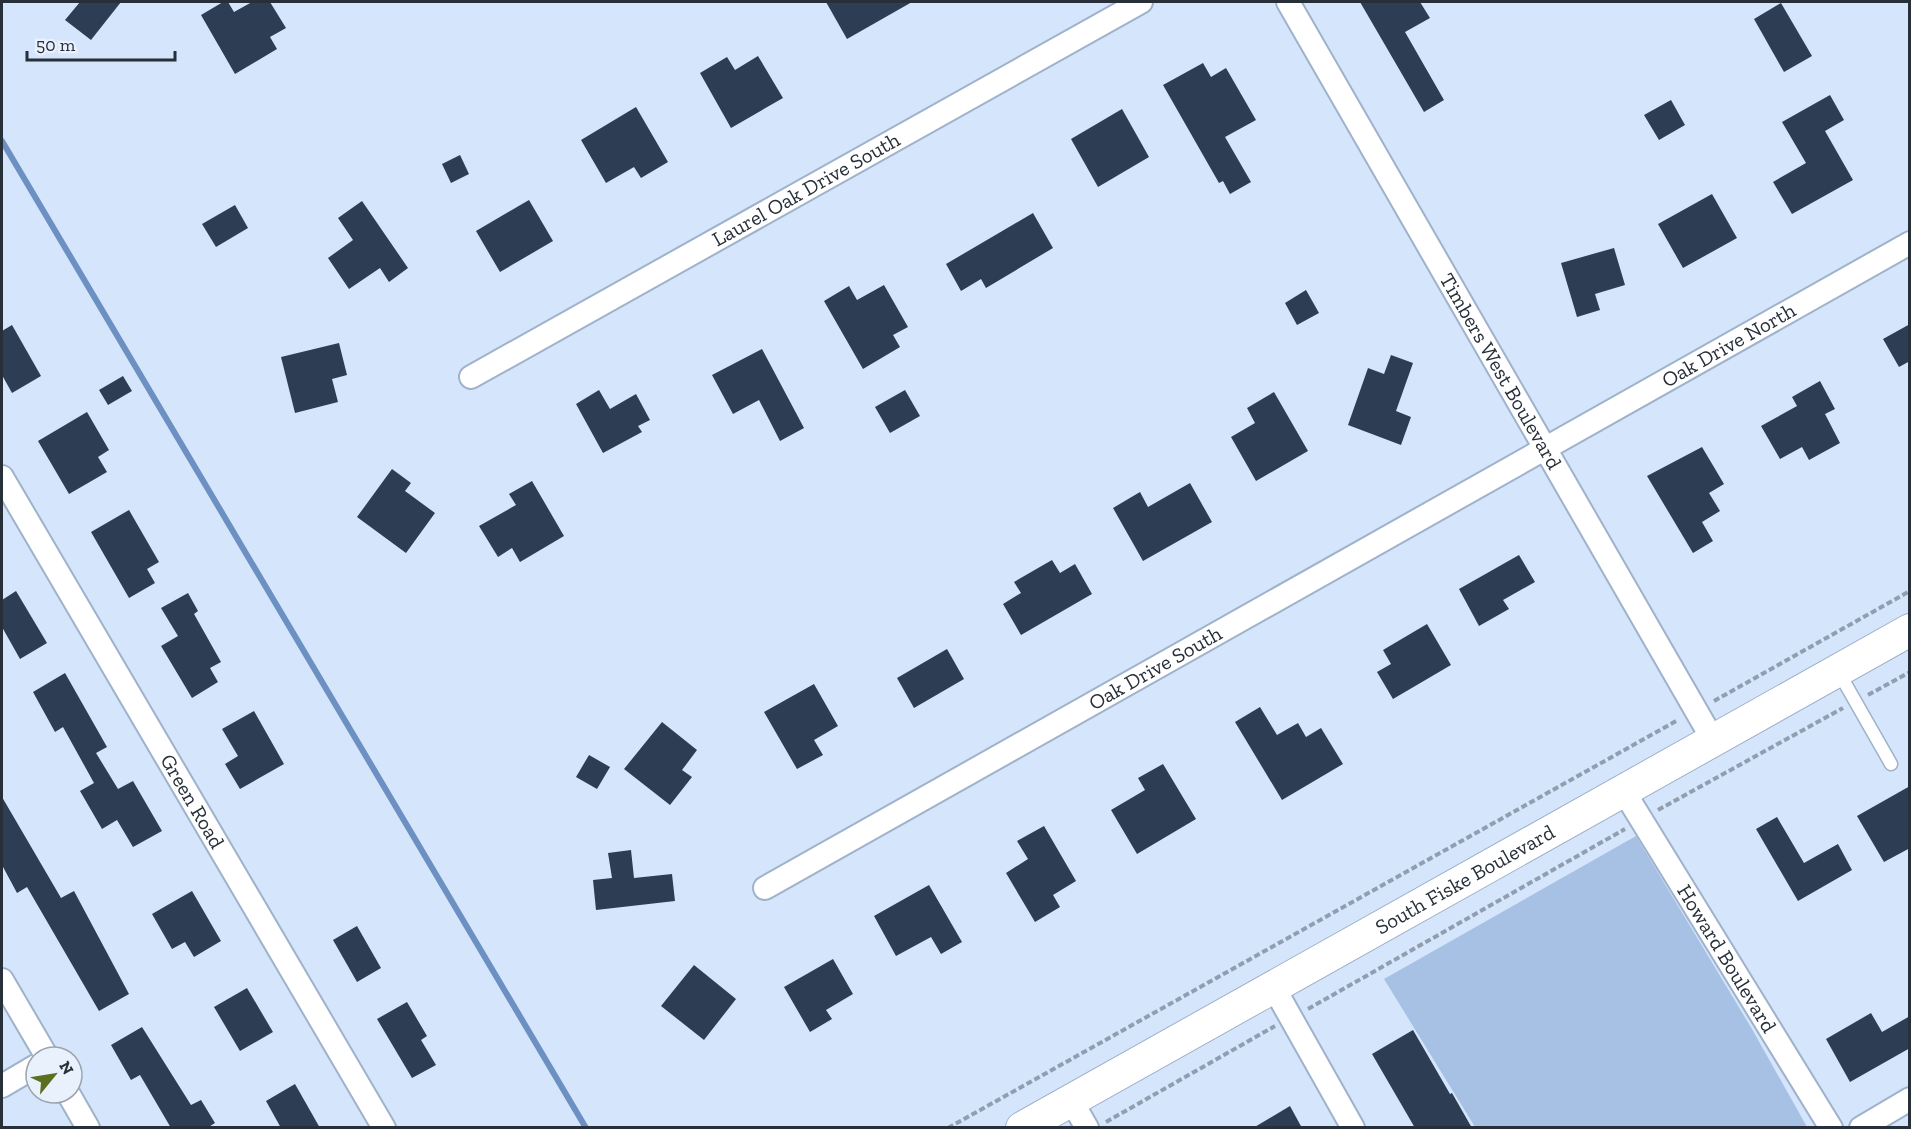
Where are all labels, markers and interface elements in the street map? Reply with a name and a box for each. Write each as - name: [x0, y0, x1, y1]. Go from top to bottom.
- scale bar: [27, 24, 176, 62]
- text: 50 m: [36, 34, 76, 56]
- street label: Laurel Oak Drive South: [708, 126, 904, 251]
- street label: Timbers West Boulevard: [1435, 268, 1568, 474]
- street label: Oak Drive North: [1657, 297, 1800, 392]
- street label: Oak Drive South: [1084, 620, 1226, 715]
- street label: Green Road: [155, 749, 230, 853]
- street label: South Fiske Boulevard: [1371, 819, 1559, 939]
- street label: Howard Boulevard: [1672, 880, 1782, 1037]
- north arrow: [24, 1045, 84, 1105]
- text: N: [55, 1058, 78, 1078]

